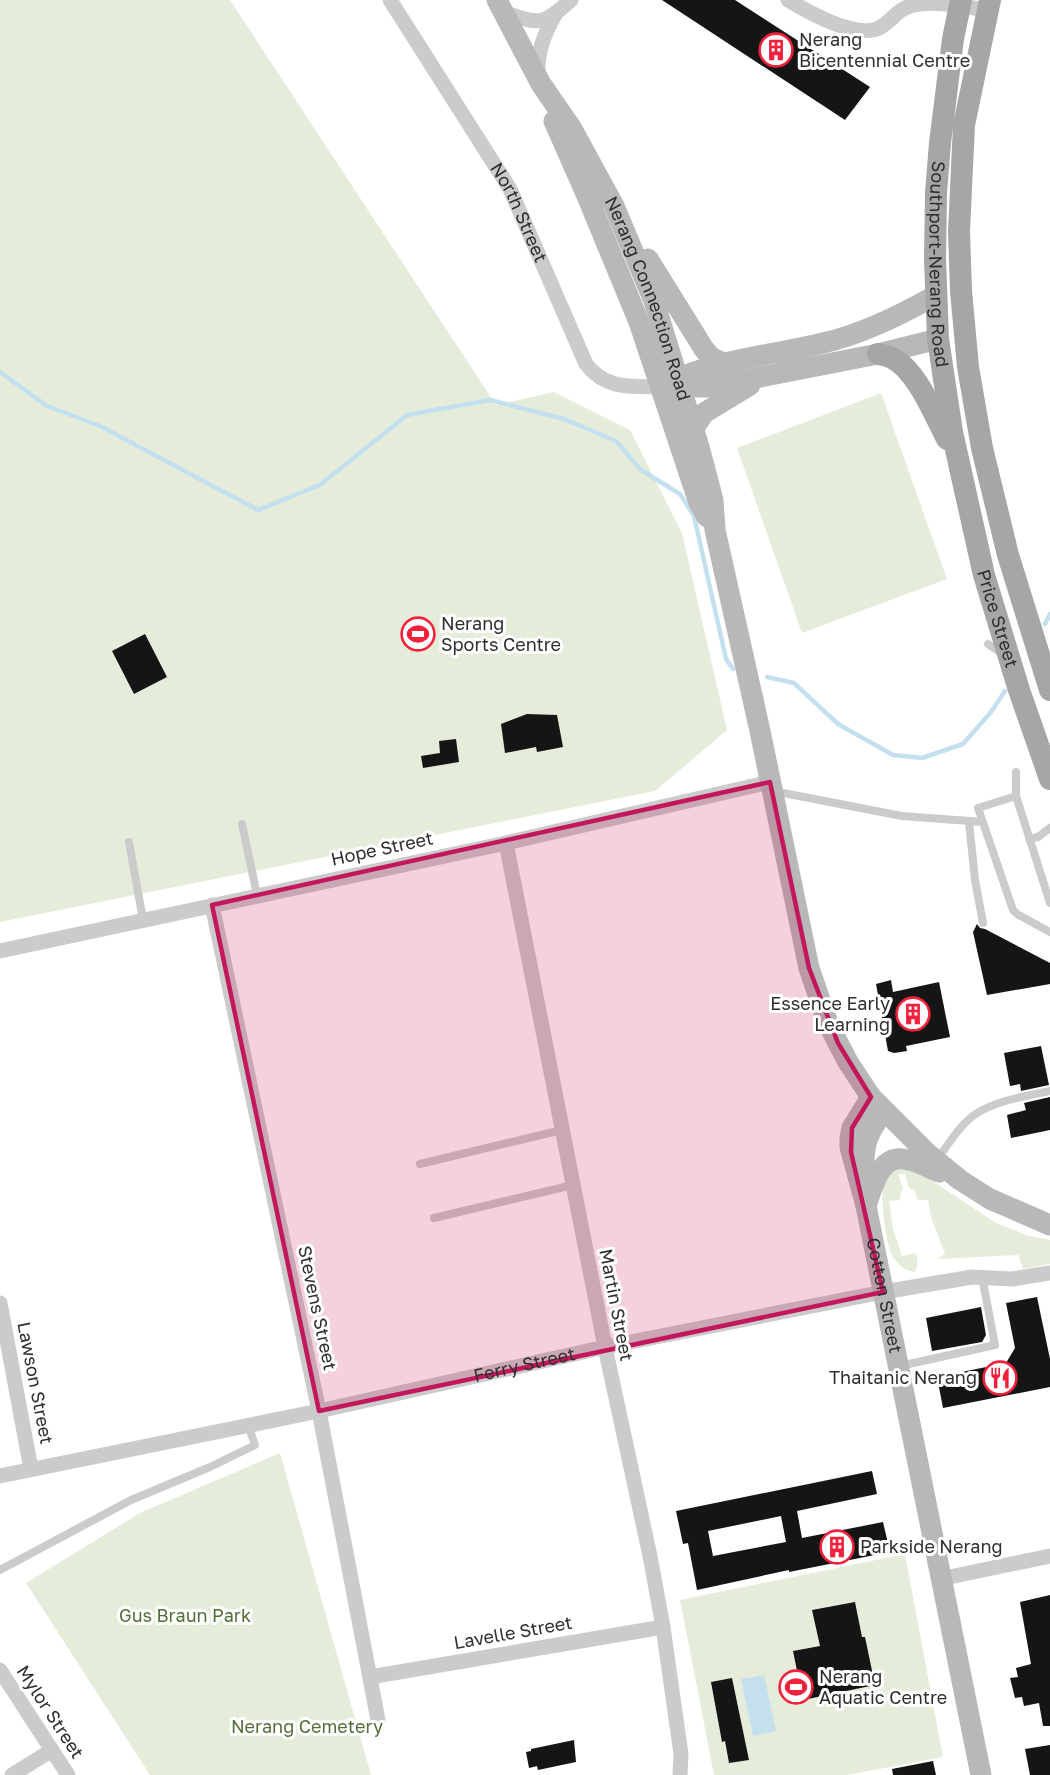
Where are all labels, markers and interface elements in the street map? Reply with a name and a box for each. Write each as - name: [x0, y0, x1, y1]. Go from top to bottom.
- place label: Nerang Bicentennial Centre: [799, 28, 970, 71]
- building icon: Nerang Bicentennial Centre: [758, 32, 794, 68]
- street label: North Street: [486, 158, 553, 266]
- street label: Southport-Nerang Road: [925, 160, 954, 369]
- street label: Nerang Connection Road: [601, 192, 696, 403]
- street label: Price Street: [973, 566, 1024, 670]
- place label: Nerang Sports Centre: [441, 612, 561, 655]
- sports icon: Nerang Sports Centre: [400, 616, 436, 652]
- street label: Hope Street: [329, 826, 435, 870]
- place label: Essence Early Learning: [770, 992, 890, 1035]
- building icon: Essence Early Learning: [895, 996, 931, 1032]
- street label: Cotton Street: [863, 1236, 907, 1355]
- street label: Stevens Street: [294, 1243, 342, 1372]
- street label: Martin Street: [595, 1247, 639, 1363]
- street label: Lawson Street: [13, 1320, 59, 1446]
- street label: Ferry Street: [471, 1342, 577, 1386]
- restaurant icon: Thaitanic Nerang: [982, 1360, 1018, 1396]
- place label: Thaitanic Nerang: [829, 1366, 977, 1388]
- building icon: Parkside Nerang: [819, 1529, 855, 1565]
- place label: Parkside Nerang: [860, 1535, 1003, 1557]
- park label: Gus Braun Park: [119, 1604, 251, 1626]
- street label: Lavelle Street: [452, 1611, 574, 1653]
- street label: Mylor Street: [13, 1661, 89, 1762]
- place label: Nerang Aquatic Centre: [819, 1665, 947, 1708]
- sports icon: Nerang Aquatic Centre: [778, 1669, 814, 1705]
- park label: Nerang Cemetery: [231, 1715, 383, 1737]

